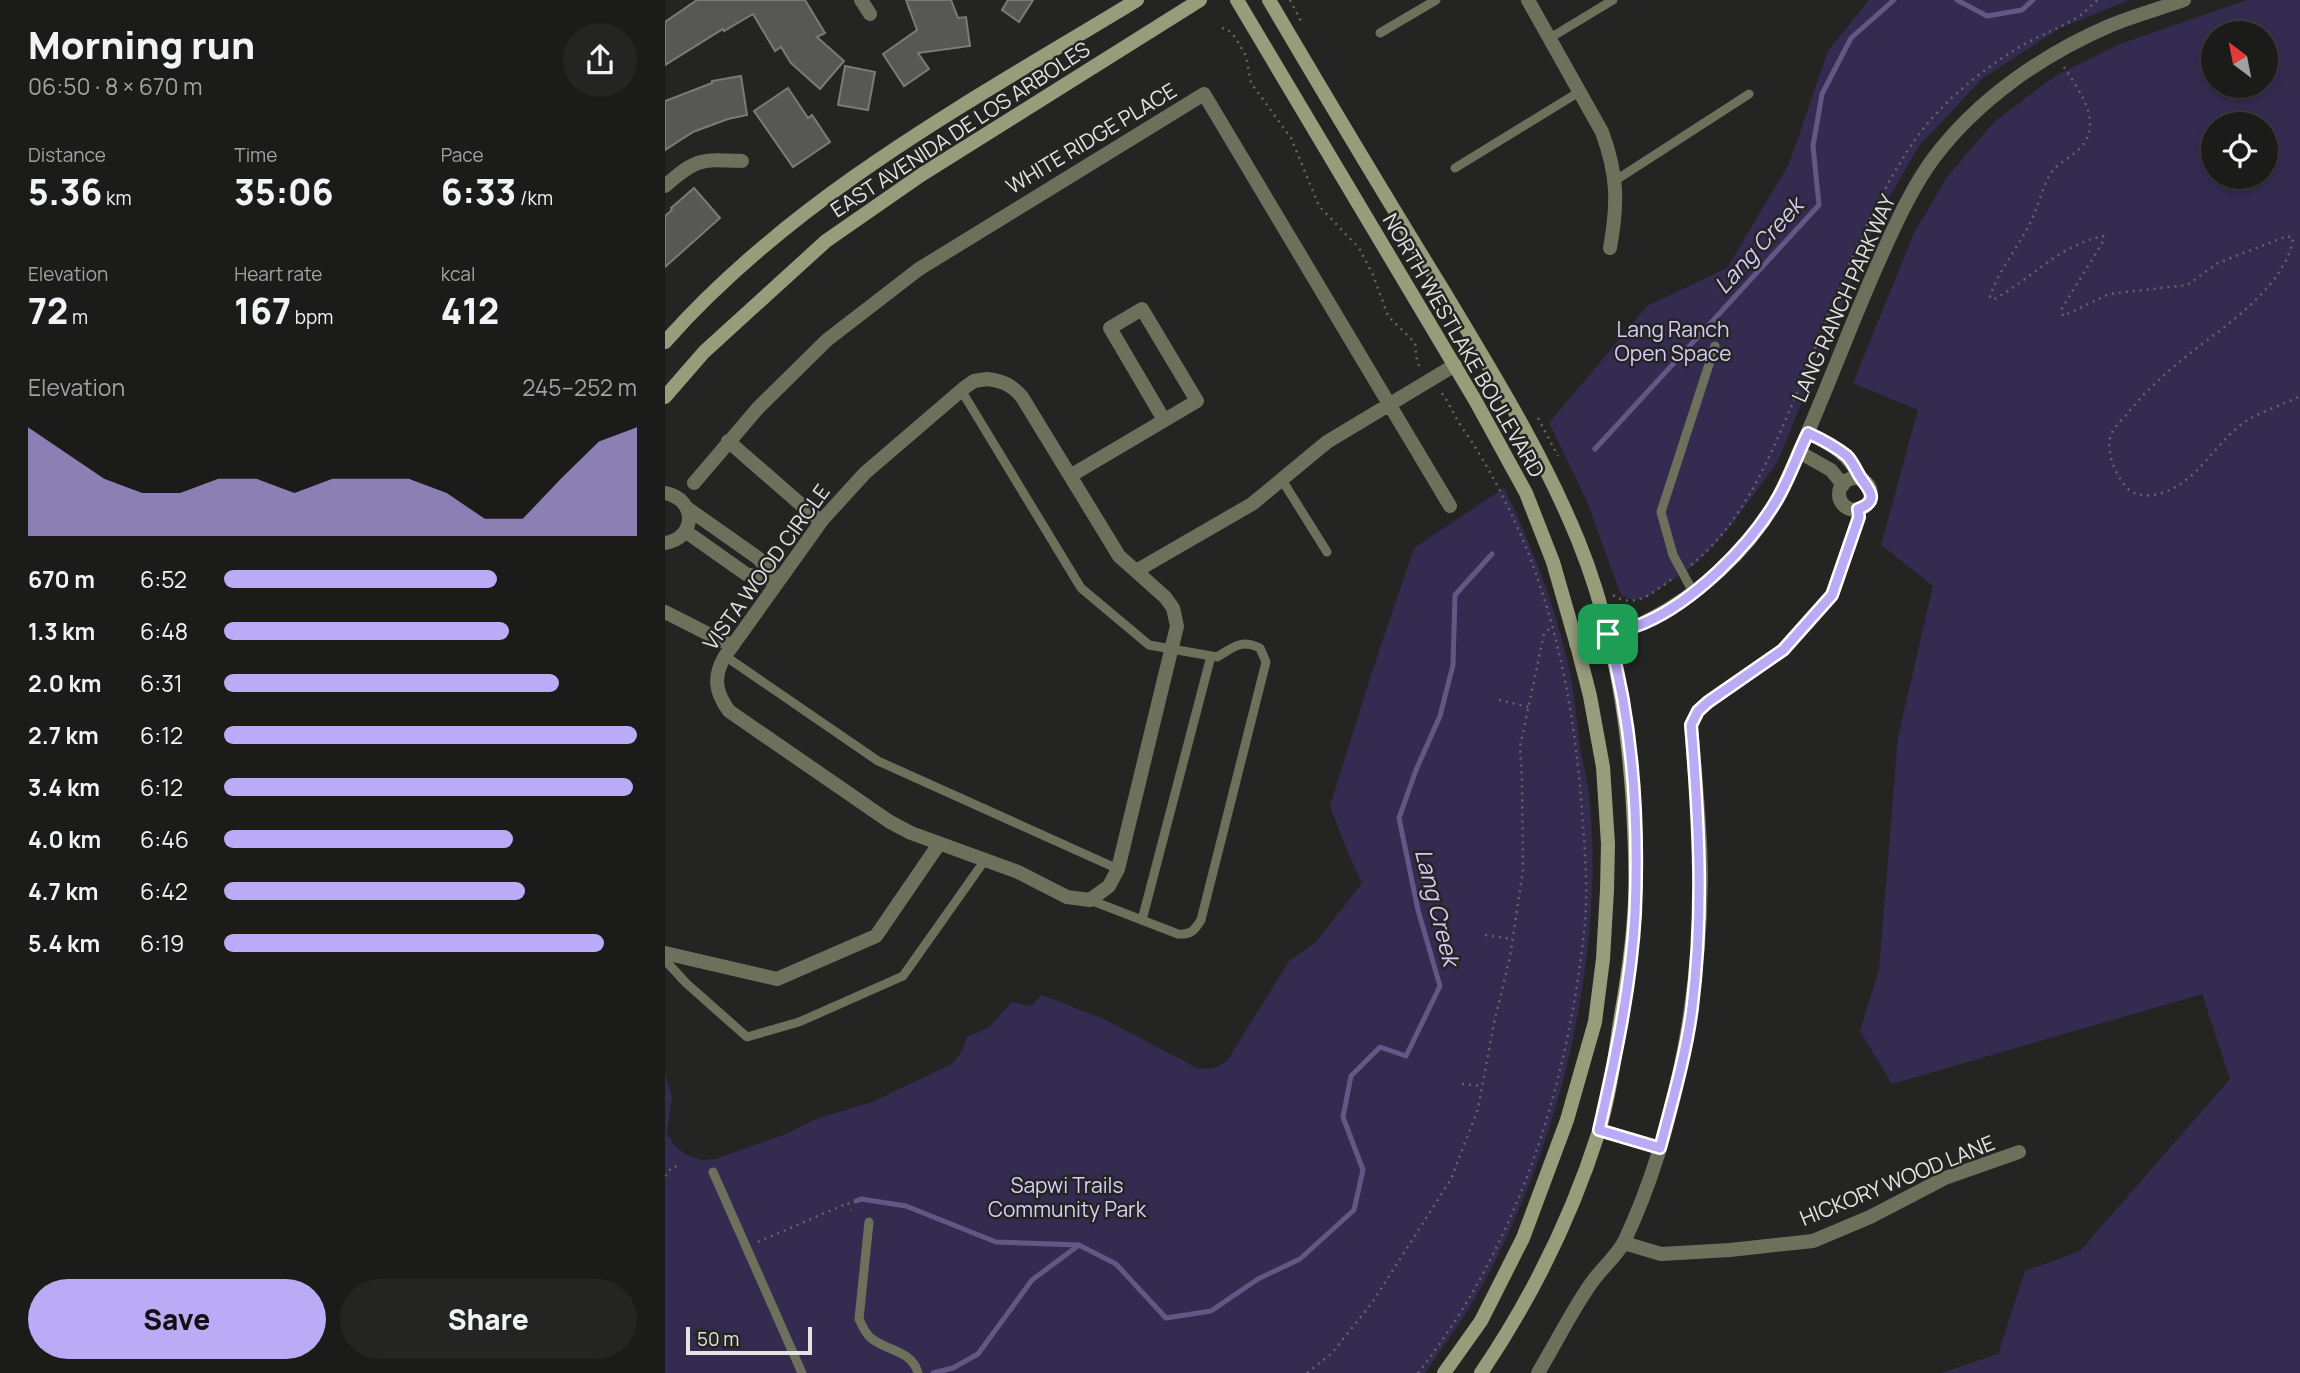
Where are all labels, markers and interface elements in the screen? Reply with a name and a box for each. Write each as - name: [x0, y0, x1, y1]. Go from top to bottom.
- text: Morning run: [28, 18, 255, 70]
- north arrow: [2201, 21, 2279, 98]
- map controls: [2201, 21, 2278, 189]
- button: share: [563, 23, 637, 97]
- street label: EAST AVENIDA DE LOS ARBOLES: [825, 35, 1095, 223]
- text: 06:50 · 8 × 670 m: [28, 70, 203, 102]
- street label: WHITE RIDGE PLACE: [1001, 76, 1181, 200]
- button: locate: [2201, 112, 2278, 189]
- text: Distance: [28, 142, 106, 168]
- text: Time: [234, 142, 277, 168]
- text: Pace: [441, 142, 484, 168]
- text: 5.36: [28, 168, 102, 216]
- text: 35:06: [234, 168, 333, 216]
- text: 6:33: [441, 168, 516, 216]
- text: km: [102, 185, 132, 211]
- text: /km: [516, 185, 553, 211]
- water label: Lang Creek: [1706, 187, 1812, 300]
- street label: LANG RANCH PARKWAY: [1785, 189, 1902, 406]
- street label: NORTH WESTLAKE BOULEVARD: [1377, 208, 1551, 482]
- text: Elevation: [28, 261, 108, 287]
- text: Heart rate: [234, 261, 322, 287]
- text: kcal: [441, 261, 475, 287]
- text: 72: [28, 287, 68, 335]
- text: 167: [234, 287, 291, 335]
- text: 412: [441, 287, 499, 335]
- text: m: [68, 304, 88, 330]
- text: bpm: [291, 304, 333, 330]
- park label: Lang Ranch Open Space: [1615, 315, 1731, 367]
- text: Elevation: [28, 371, 125, 403]
- text: 245–252 m: [522, 371, 637, 403]
- street label: VISTA WOOD CIRCLE: [696, 478, 836, 656]
- text: 670 m: [28, 563, 95, 595]
- text: 6:52: [140, 563, 187, 595]
- pin: [1578, 604, 1638, 664]
- text: 1.3 km: [28, 615, 95, 647]
- text: 6:48: [140, 615, 188, 647]
- icon: arrive: [1589, 615, 1627, 653]
- text: 2.0 km: [28, 667, 101, 699]
- text: 6:31: [140, 667, 183, 699]
- text: 2.7 km: [28, 719, 99, 751]
- text: 6:12: [140, 719, 183, 751]
- text: 3.4 km: [28, 771, 100, 803]
- text: 6:12: [140, 771, 183, 803]
- text: 4.0 km: [28, 823, 101, 855]
- text: 6:46: [140, 823, 189, 855]
- water label: Lang Creek: [1408, 845, 1469, 972]
- text: 4.7 km: [28, 875, 98, 907]
- text: 6:42: [140, 875, 188, 907]
- text: 5.4 km: [28, 927, 100, 959]
- text: 6:19: [140, 927, 184, 959]
- street label: HICKORY WOOD LANE: [1796, 1128, 1998, 1232]
- park label: Sapwi Trails Community Park: [988, 1171, 1147, 1223]
- button: Save: [28, 1279, 326, 1359]
- button: Share: [340, 1279, 637, 1359]
- scale bar: [686, 1324, 812, 1356]
- text: 50 m: [697, 1326, 739, 1352]

